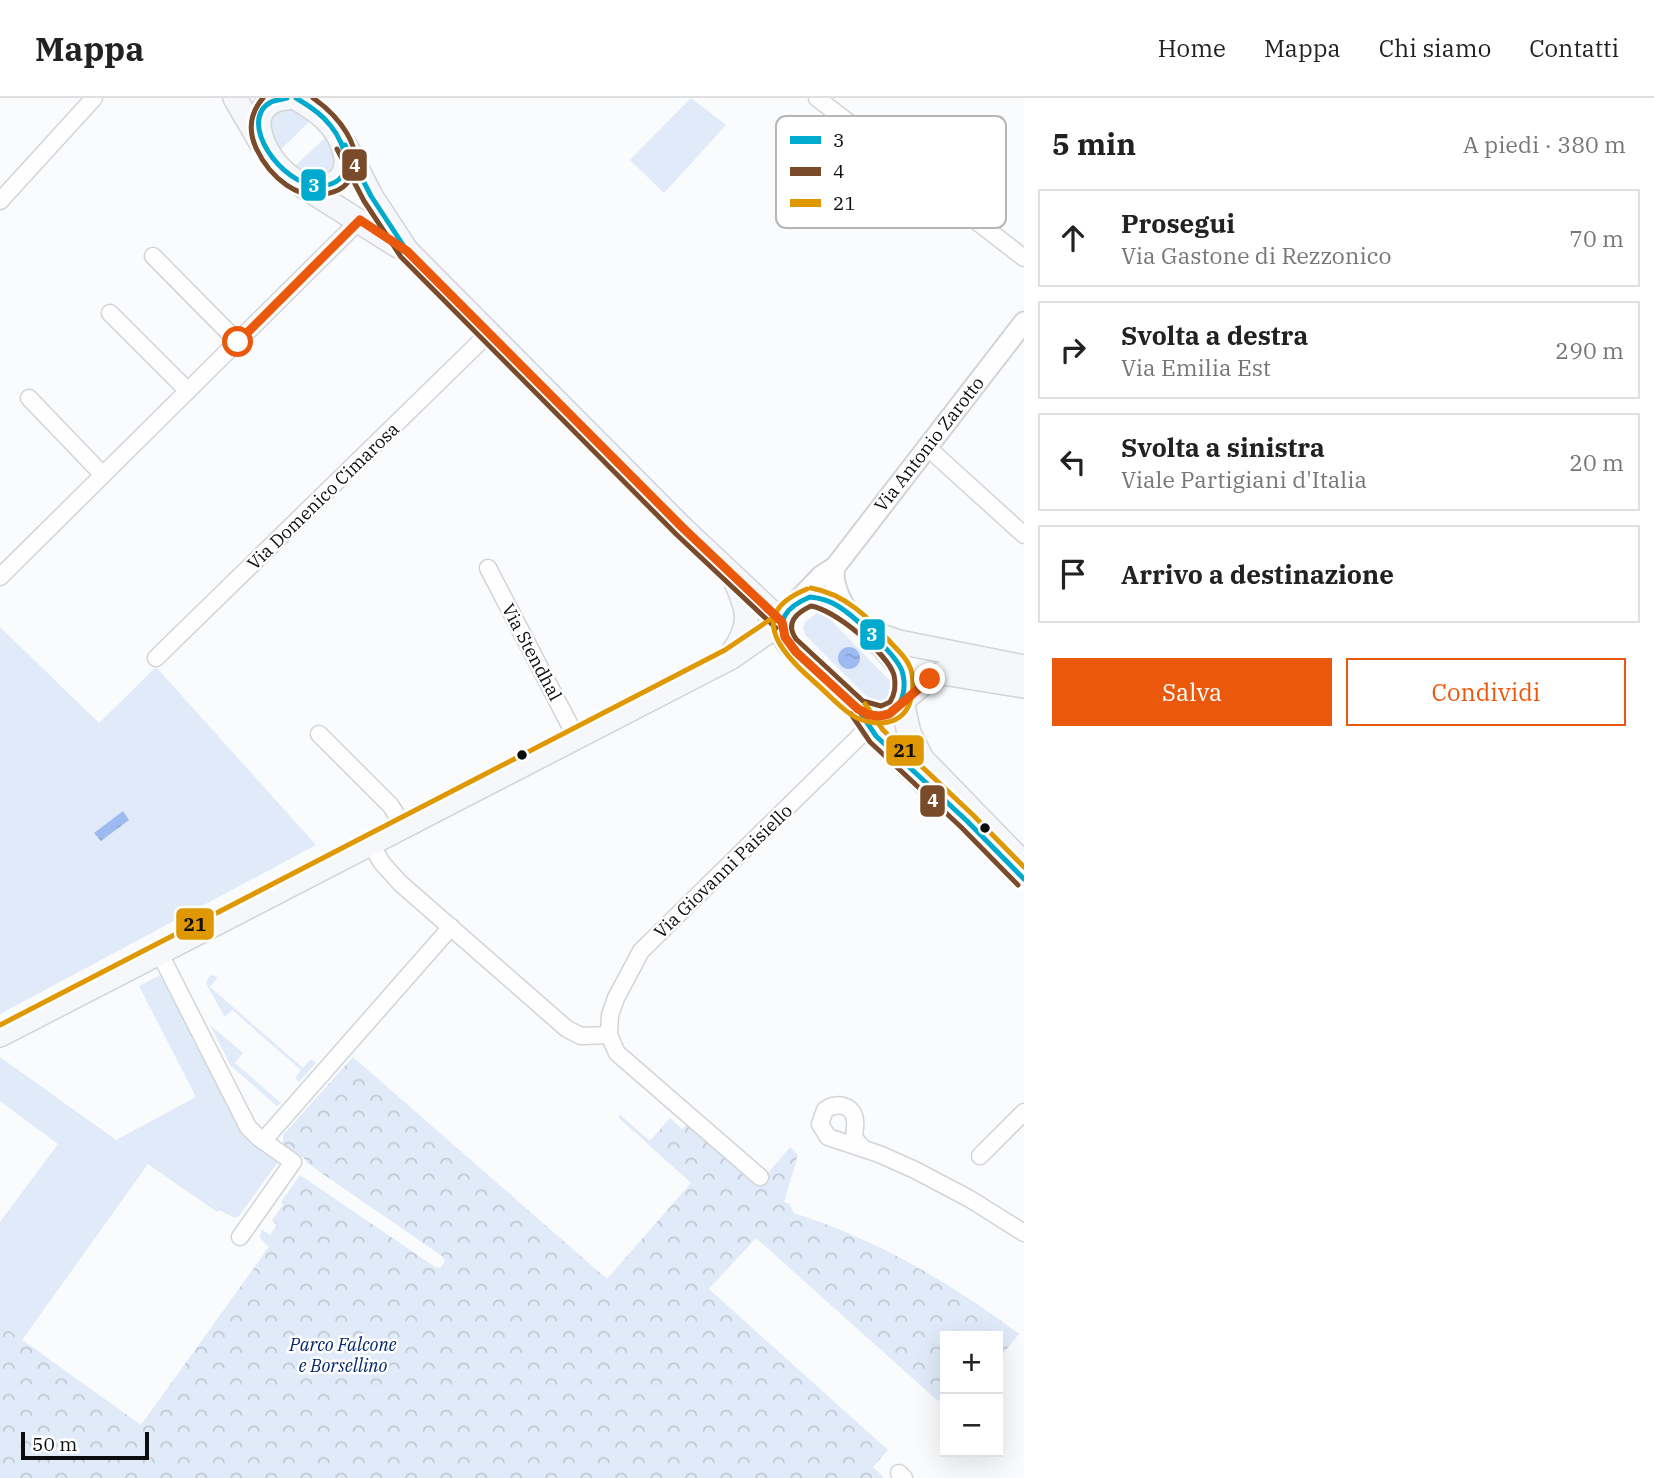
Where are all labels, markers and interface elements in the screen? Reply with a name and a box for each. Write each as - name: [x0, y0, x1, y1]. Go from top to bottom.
- text: Mappa: [35, 27, 144, 70]
- text: Home: [1158, 32, 1226, 64]
- text: Mappa: [1264, 32, 1341, 64]
- text: Chi siamo: [1379, 32, 1491, 64]
- text: Contatti: [1529, 32, 1619, 64]
- legend: [776, 116, 1006, 228]
- text: 5 min: [1052, 124, 1136, 163]
- text: 3: [833, 128, 844, 152]
- text: A piedi · 380 m: [1463, 129, 1626, 159]
- line badge: 4: [341, 148, 368, 182]
- text: 4: [349, 153, 361, 177]
- text: 4: [833, 159, 844, 183]
- line badge: 3: [300, 168, 327, 202]
- text: 3: [308, 173, 320, 197]
- text: 21: [833, 191, 856, 215]
- text: Prosegui: [1121, 206, 1235, 240]
- icon: ahead: [1054, 219, 1092, 257]
- text: 70 m: [1569, 223, 1624, 253]
- text: Via Gastone di Rezzonico: [1121, 240, 1391, 270]
- text: Svolta a destra: [1121, 318, 1308, 352]
- route start: [222, 326, 253, 357]
- icon: right: [1054, 331, 1092, 369]
- text: 290 m: [1555, 335, 1624, 365]
- text: Via Emilia Est: [1121, 352, 1271, 382]
- street label: Via Antonio Zarotto: [869, 372, 989, 516]
- street label: Via Domenico Cimarosa: [242, 417, 404, 575]
- text: Svolta a sinistra: [1121, 430, 1325, 464]
- icon: left: [1054, 443, 1092, 481]
- text: 20 m: [1569, 447, 1624, 477]
- text: Viale Partigiani d'Italia: [1121, 464, 1367, 494]
- icon: arrive: [1054, 555, 1092, 593]
- text: Arrivo a destinazione: [1121, 557, 1394, 591]
- street label: Via Stendhal: [497, 599, 567, 705]
- line badge: 3: [859, 618, 886, 651]
- text: 3: [866, 622, 878, 646]
- button: Salva: [1052, 658, 1332, 726]
- button: Condividi: [1346, 658, 1626, 726]
- route end: [914, 663, 945, 694]
- line badge: 21: [885, 734, 925, 767]
- text: 21: [894, 738, 916, 762]
- unlabelled marker: [515, 748, 529, 762]
- line badge: 4: [919, 784, 946, 818]
- text: 4: [927, 788, 939, 812]
- street label: Via Giovanni Paisiello: [649, 799, 797, 943]
- unlabelled marker: [978, 821, 992, 835]
- line badge: 21: [175, 907, 215, 941]
- text: 21: [184, 912, 206, 936]
- map controls: [940, 1331, 1003, 1457]
- button: +: [940, 1331, 1003, 1394]
- park label: Parco Falcone e Borsellino: [288, 1333, 397, 1377]
- button: −: [940, 1394, 1003, 1457]
- scale bar: [21, 1429, 149, 1461]
- text: 50 m: [32, 1432, 77, 1456]

